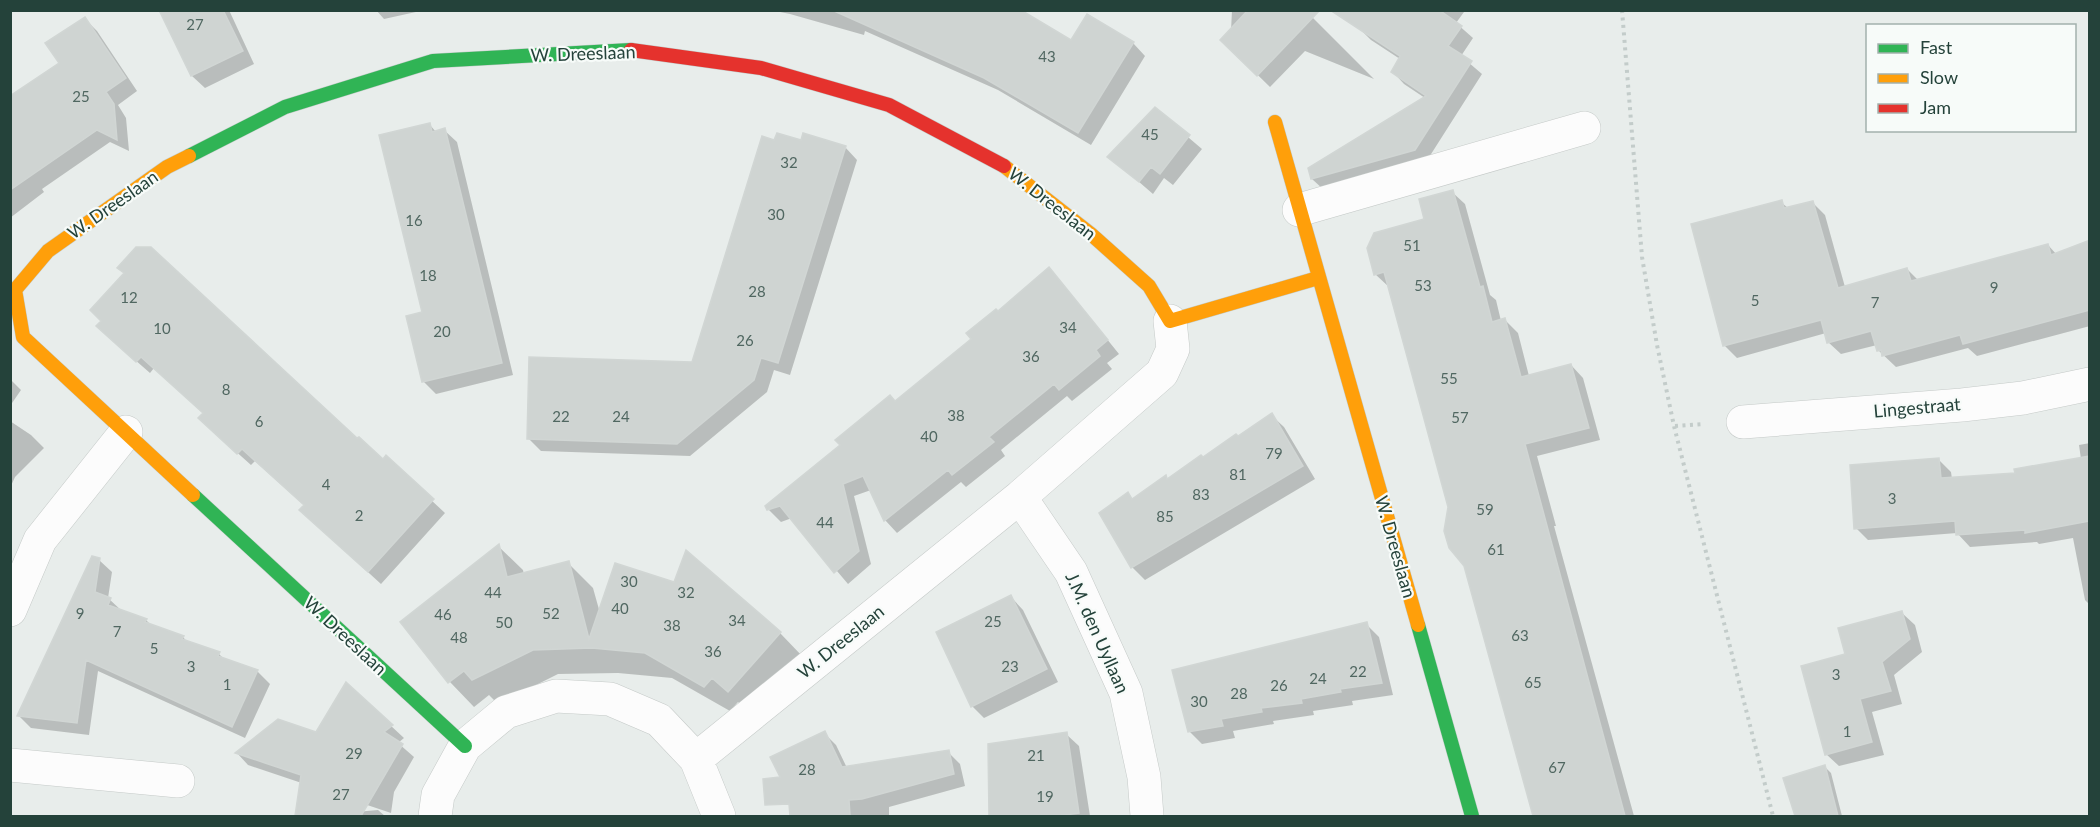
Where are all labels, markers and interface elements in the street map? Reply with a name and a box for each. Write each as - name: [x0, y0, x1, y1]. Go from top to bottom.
- house number: 27: [186, 15, 204, 33]
- legend: [1866, 24, 2076, 132]
- text: Fast: [1920, 36, 1953, 58]
- street label: W. Dreeslaan: [530, 40, 636, 66]
- house number: 43: [1038, 47, 1056, 65]
- text: Slow: [1920, 66, 1958, 88]
- house number: 25: [72, 87, 90, 105]
- text: Jam: [1920, 96, 1951, 118]
- house number: 45: [1141, 125, 1159, 143]
- house number: 32: [780, 153, 798, 171]
- street label: W. Dreeslaan: [1004, 162, 1101, 244]
- street label: W. Dreeslaan: [63, 165, 162, 243]
- house number: 30: [767, 205, 785, 223]
- house number: 16: [405, 211, 423, 229]
- house number: 51: [1403, 236, 1421, 254]
- house number: 18: [419, 266, 437, 284]
- house number: 53: [1414, 276, 1432, 294]
- house number: 9: [1990, 278, 1998, 296]
- house number: 28: [748, 282, 766, 300]
- house number: 12: [120, 288, 138, 306]
- house number: 5: [1751, 291, 1759, 309]
- house number: 7: [1871, 293, 1880, 311]
- house number: 34: [1059, 318, 1077, 336]
- house number: 10: [153, 319, 171, 337]
- house number: 20: [433, 322, 451, 340]
- house number: 26: [736, 331, 754, 349]
- house number: 36: [1022, 347, 1040, 365]
- house number: 55: [1440, 369, 1458, 387]
- house number: 8: [222, 380, 230, 398]
- street label: Lingestraat: [1873, 392, 1962, 422]
- house number: 38: [947, 406, 965, 424]
- house number: 22: [552, 407, 570, 425]
- house number: 24: [612, 407, 630, 425]
- house number: 57: [1451, 408, 1469, 426]
- house number: 6: [255, 412, 264, 430]
- house number: 40: [920, 427, 938, 445]
- house number: 79: [1265, 444, 1283, 462]
- house number: 81: [1229, 465, 1247, 483]
- house number: 4: [322, 475, 331, 493]
- house number: 83: [1192, 485, 1210, 503]
- house number: 3: [1888, 489, 1896, 507]
- street label: W. Dreeslaan: [1371, 493, 1421, 600]
- house number: 59: [1476, 500, 1494, 518]
- house number: 2: [355, 506, 363, 524]
- house number: 85: [1156, 507, 1174, 525]
- house number: 44: [816, 513, 834, 531]
- house number: 61: [1487, 540, 1505, 558]
- street label: J.M. den Uyllaan: [1061, 569, 1134, 697]
- house number: 30: [620, 572, 638, 590]
- house number: 44: [484, 583, 502, 601]
- house number: 32: [677, 583, 695, 601]
- street label: W. Dreeslaan: [300, 591, 392, 679]
- house number: 40: [611, 599, 629, 617]
- street label: W. Dreeslaan: [793, 600, 888, 683]
- house number: 9: [76, 604, 84, 622]
- house number: 52: [542, 604, 560, 622]
- house number: 46: [434, 605, 452, 623]
- house number: 34: [728, 611, 746, 629]
- house number: 25: [984, 612, 1002, 630]
- house number: 50: [495, 613, 513, 631]
- house number: 38: [663, 616, 681, 634]
- house number: 7: [113, 622, 122, 640]
- house number: 63: [1511, 626, 1529, 644]
- house number: 48: [450, 628, 468, 646]
- house number: 5: [150, 639, 158, 657]
- house number: 36: [704, 642, 722, 660]
- house number: 3: [187, 657, 195, 675]
- house number: 23: [1001, 657, 1019, 675]
- house number: 22: [1349, 662, 1367, 680]
- house number: 3: [1832, 665, 1840, 683]
- house number: 24: [1309, 669, 1327, 687]
- house number: 65: [1524, 673, 1542, 691]
- house number: 1: [223, 675, 231, 693]
- house number: 26: [1270, 676, 1288, 694]
- house number: 28: [1230, 684, 1248, 702]
- house number: 30: [1190, 692, 1208, 710]
- house number: 1: [1843, 722, 1851, 740]
- house number: 29: [345, 744, 363, 762]
- house number: 21: [1027, 746, 1045, 764]
- house number: 67: [1548, 758, 1566, 776]
- house number: 28: [798, 760, 816, 778]
- house number: 27: [332, 785, 350, 803]
- house number: 19: [1036, 787, 1054, 805]

